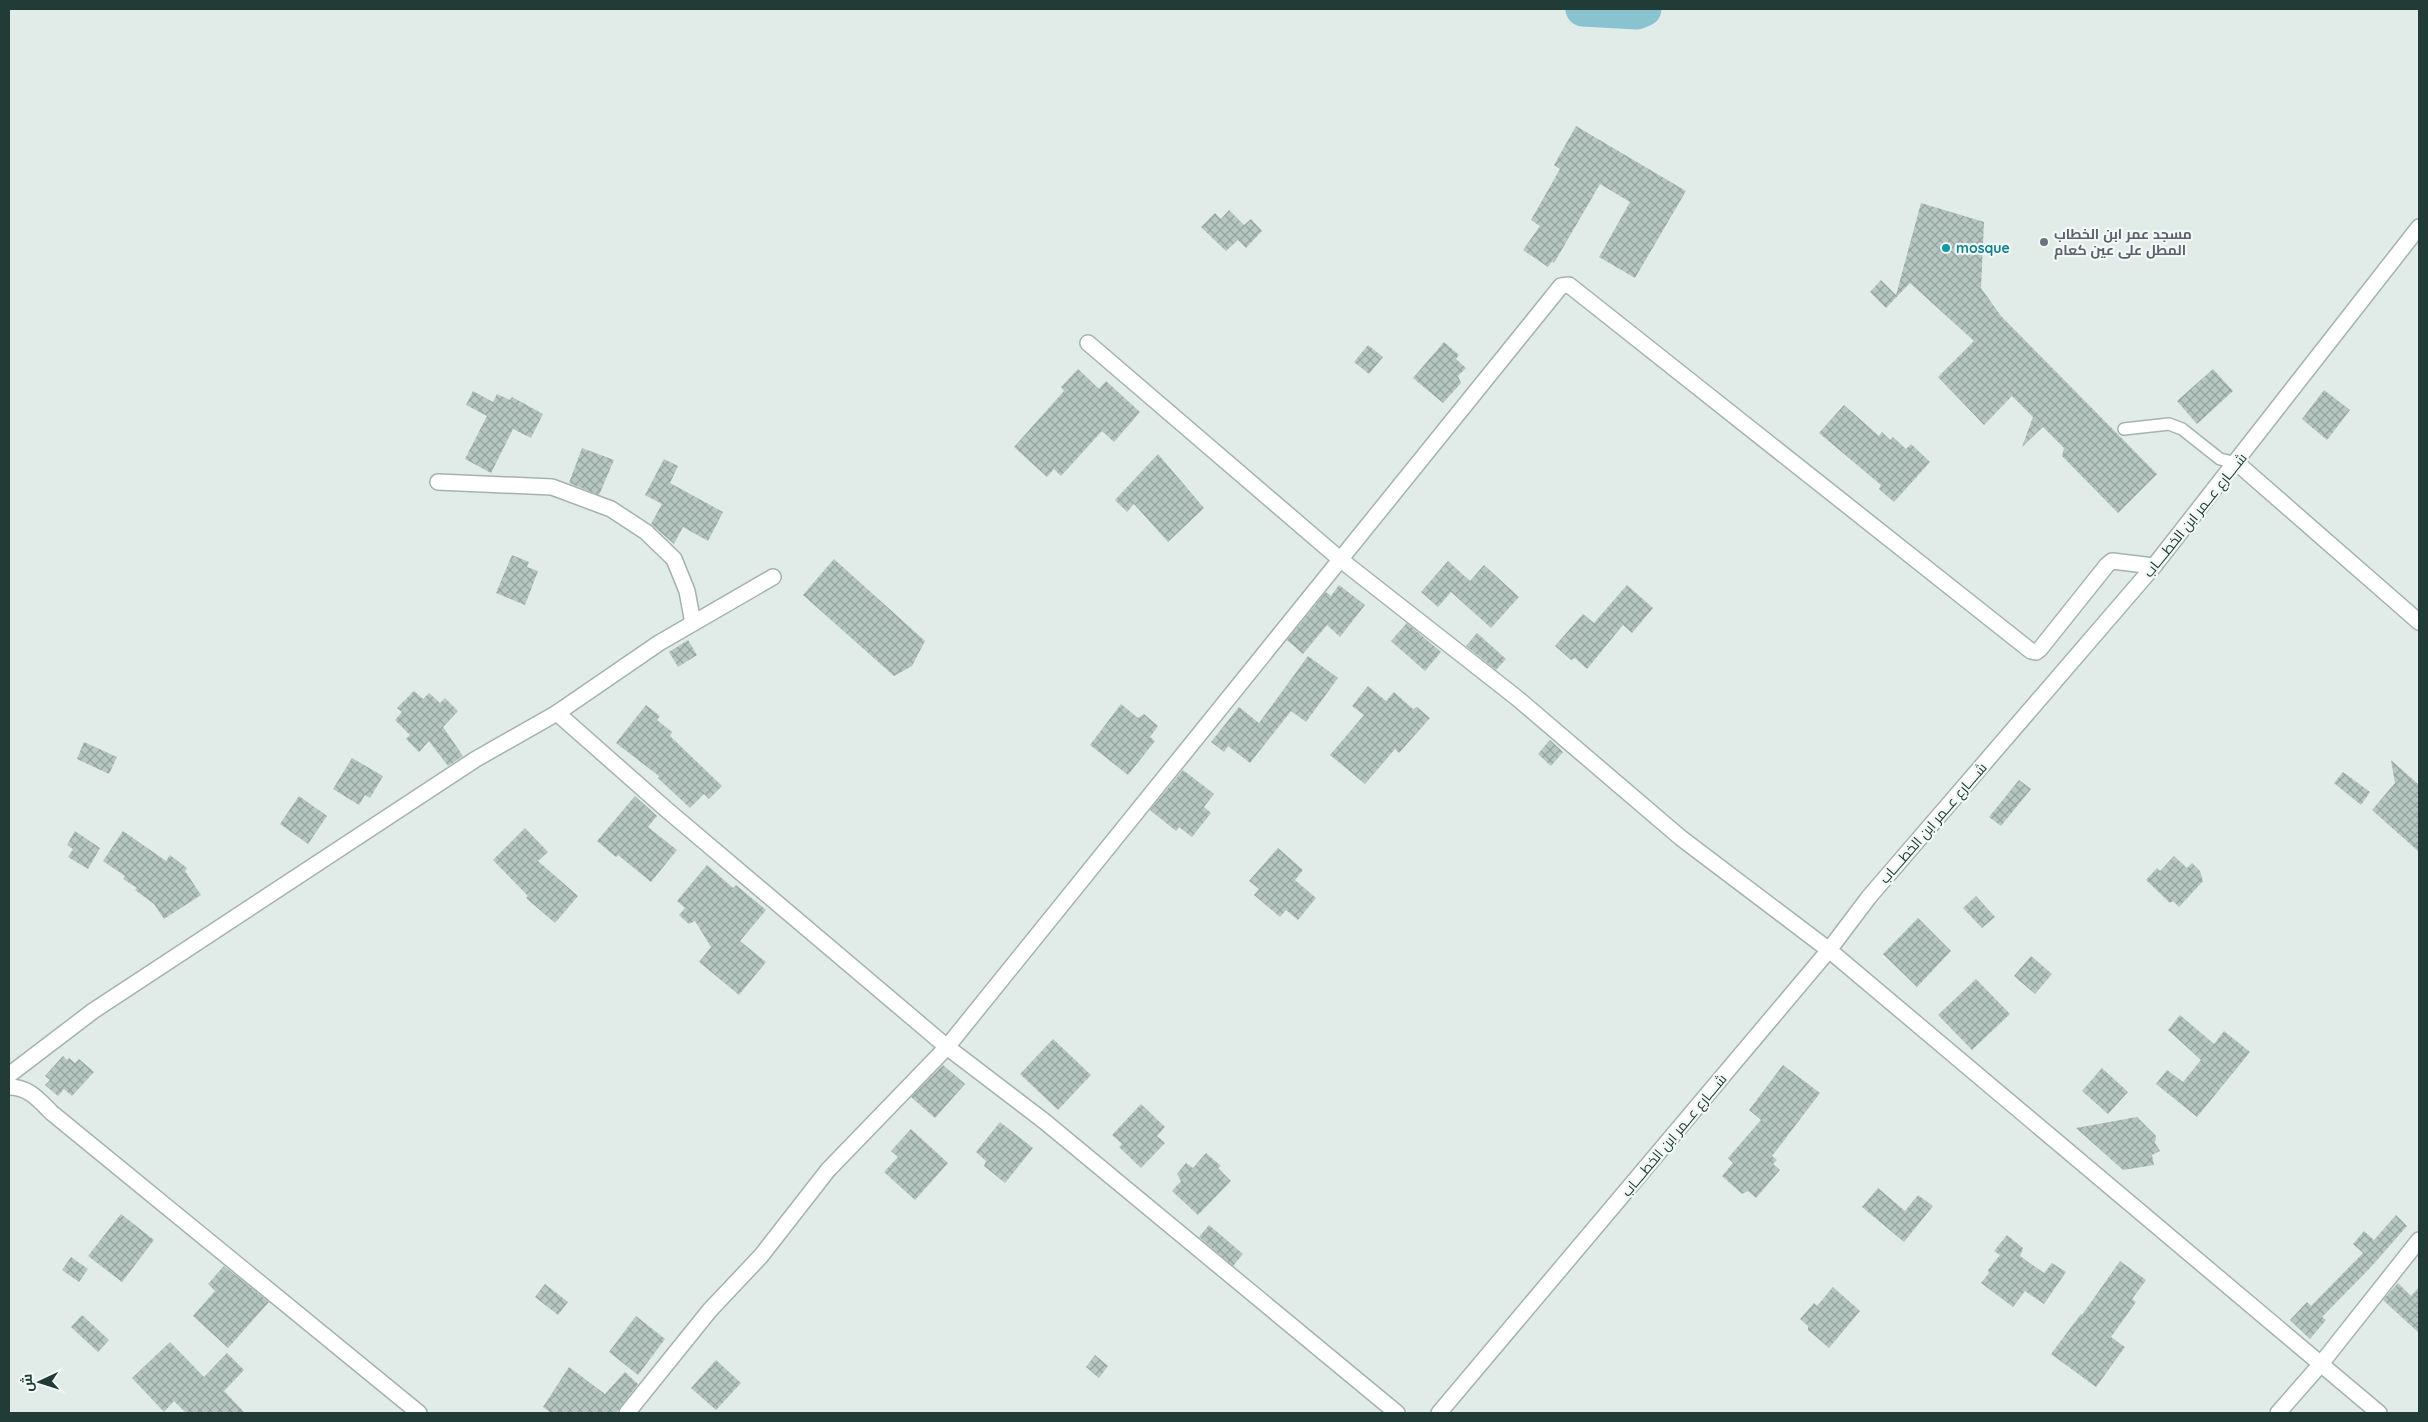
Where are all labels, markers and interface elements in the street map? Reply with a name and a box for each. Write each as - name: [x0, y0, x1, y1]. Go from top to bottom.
- place label: مسجد عمر ابن الخطاب المطل على عين كعام: [2054, 225, 2192, 260]
- marker: مسجد عمر ابن الخطاب المطل على عين كعام: [2038, 236, 2050, 248]
- place label: mosque: [1956, 239, 2010, 257]
- marker: mosque: [1940, 242, 1952, 254]
- street label: شــــارع عــمر ابن الخطــــاب: [2139, 449, 2251, 581]
- street label: شــــارع عــمر ابن الخطــــاب: [1876, 759, 1990, 887]
- street label: شــــارع عــمر ابن الخطــــاب: [1617, 1070, 1731, 1200]
- north arrow: [15, 1357, 65, 1407]
- text: ش: [17, 1373, 37, 1392]

